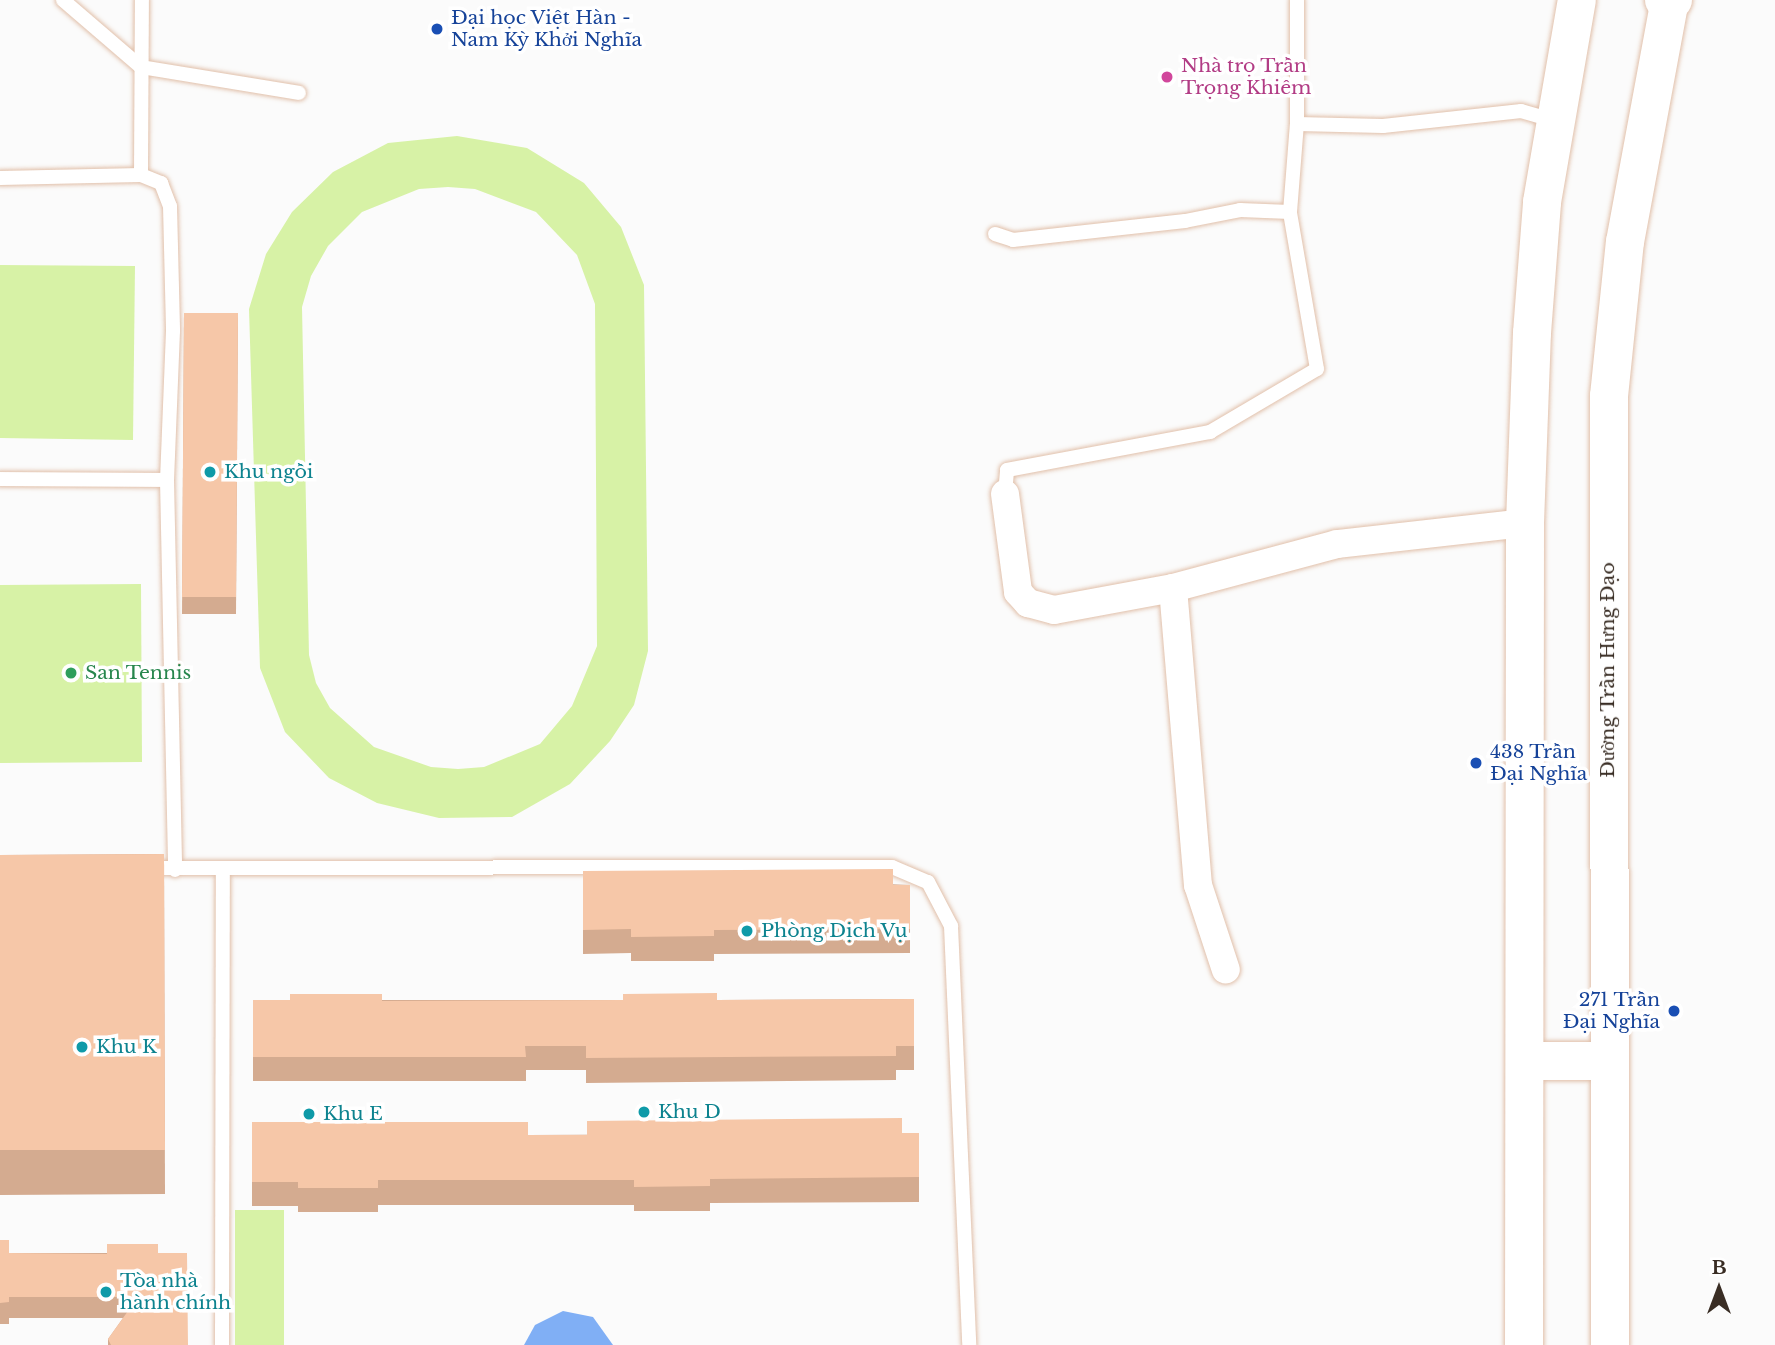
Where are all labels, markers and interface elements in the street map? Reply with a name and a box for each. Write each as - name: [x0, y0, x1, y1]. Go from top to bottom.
- place label: Đại học Việt Hàn - Nam Kỳ Khởi Nghĩa: [451, 7, 643, 51]
- marker: Đại học Việt Hàn - Nam Kỳ Khởi Nghĩa: [429, 21, 445, 37]
- place label: Nhà trọ Trần Trọng Khiêm: [1181, 55, 1312, 99]
- marker: Nhà trọ Trần Trọng Khiêm: [1159, 69, 1175, 85]
- place label: Khu ngồi: [224, 461, 313, 483]
- marker: Khu ngồi: [202, 464, 218, 480]
- street label: Đường Trần Hưng Đạo: [1597, 562, 1619, 778]
- place label: San Tennis: [85, 662, 192, 684]
- marker: San Tennis: [63, 665, 79, 681]
- place label: 438 Trần Đại Nghĩa: [1490, 741, 1587, 785]
- marker: 438 Trần Đại Nghĩa: [1468, 755, 1484, 771]
- place label: Phòng Dịch Vụ: [761, 920, 908, 942]
- marker: Phòng Dịch Vụ: [739, 923, 755, 939]
- place label: 271 Trần Đại Nghĩa: [1563, 989, 1660, 1033]
- marker: 271 Trần Đại Nghĩa: [1666, 1003, 1682, 1019]
- place label: Khu K: [96, 1036, 157, 1058]
- marker: Khu K: [74, 1039, 90, 1055]
- place label: Khu D: [658, 1101, 721, 1123]
- place label: Khu E: [323, 1103, 383, 1125]
- marker: Khu D: [636, 1104, 652, 1120]
- marker: Khu E: [301, 1106, 317, 1122]
- north arrow: [1684, 1254, 1754, 1324]
- text: B: [1711, 1256, 1727, 1279]
- place label: Tòa nhà hành chính: [120, 1270, 231, 1314]
- marker: Tòa nhà hành chính: [98, 1284, 114, 1300]

